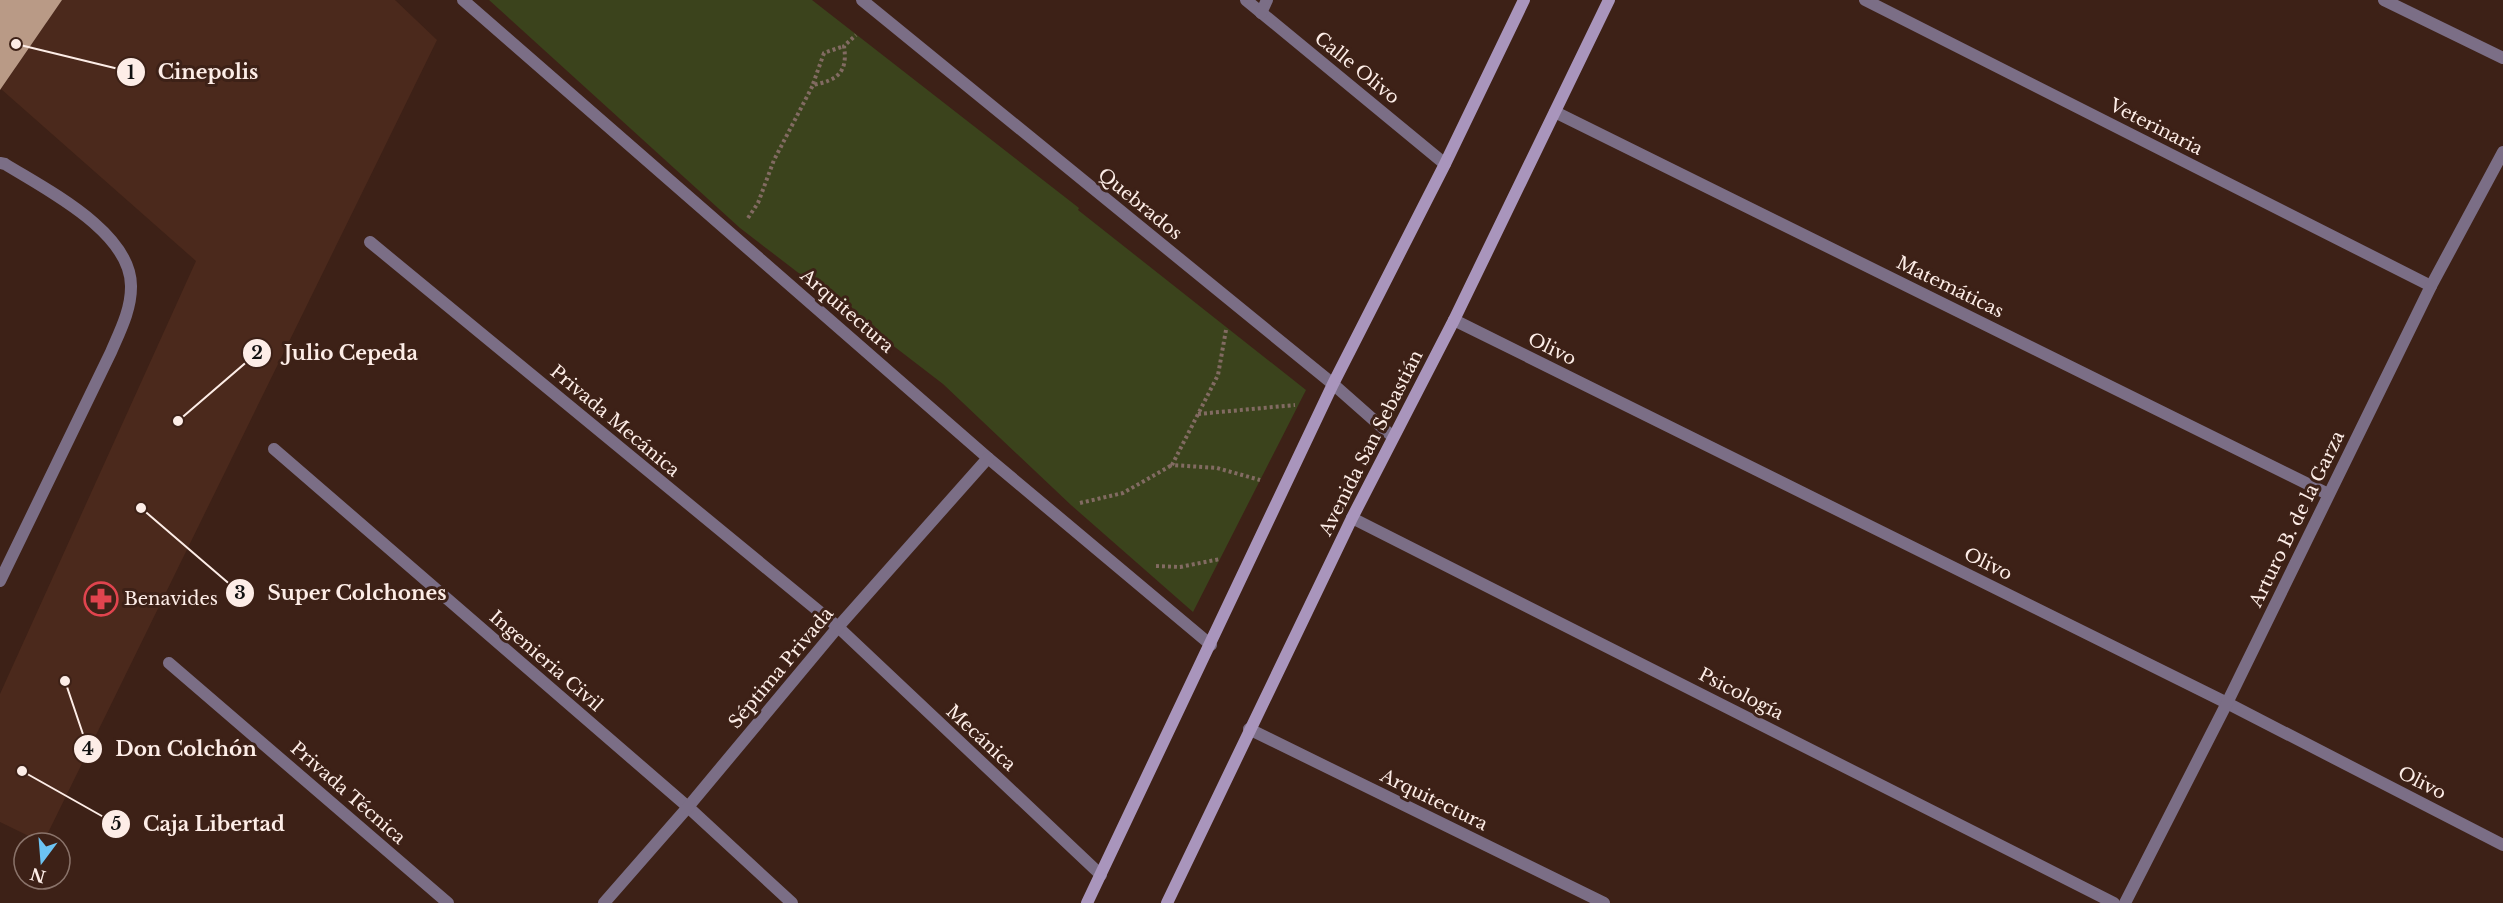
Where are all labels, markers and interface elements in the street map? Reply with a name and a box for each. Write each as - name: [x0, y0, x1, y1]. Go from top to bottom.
- street label: Calle Olivo: [1310, 27, 1404, 109]
- callout: Cinepolis: [116, 53, 270, 91]
- text: Cinepolis: [158, 60, 258, 84]
- text: 1: [127, 62, 135, 84]
- street label: Veterinaria: [2105, 94, 2206, 160]
- street label: Quebrados: [1093, 163, 1187, 245]
- street label: Matemáticas: [1893, 252, 2007, 322]
- street label: Arquitectura: [795, 264, 898, 358]
- street label: Olivo: [1524, 328, 1580, 370]
- callout: Julio Cepeda: [242, 334, 430, 372]
- text: Julio Cepeda: [280, 341, 419, 365]
- text: 2: [251, 342, 263, 364]
- street label: Avenida San Sebastián: [1314, 346, 1427, 541]
- street label: Privada Mecánica: [546, 360, 684, 482]
- street label: Arturo B. de la Garza: [2244, 427, 2349, 611]
- street label: Olivo: [1960, 543, 2016, 585]
- callout: Super Colchones: [225, 574, 458, 612]
- pharmacy icon: Benavides: [83, 581, 119, 617]
- text: Super Colchones: [268, 581, 446, 605]
- text: 3: [234, 582, 246, 604]
- place label: Benavides: [124, 588, 218, 610]
- street label: Séptima Privada: [724, 603, 838, 733]
- street label: Ingenieria Civil: [485, 606, 607, 716]
- street label: Psicología: [1695, 663, 1787, 725]
- street label: Mecánica: [942, 700, 1020, 776]
- callout: Don Colchón: [73, 730, 269, 768]
- text: Don Colchón: [115, 737, 257, 761]
- street label: Privada Técnica: [286, 737, 410, 849]
- text: 4: [82, 738, 94, 760]
- street label: Olivo: [2394, 762, 2450, 804]
- street label: Arquitectura: [1376, 764, 1491, 835]
- callout: Caja Libertad: [101, 805, 297, 843]
- text: Caja Libertad: [143, 812, 285, 836]
- text: 5: [111, 813, 121, 835]
- north arrow: [12, 831, 72, 891]
- text: N: [28, 864, 48, 887]

